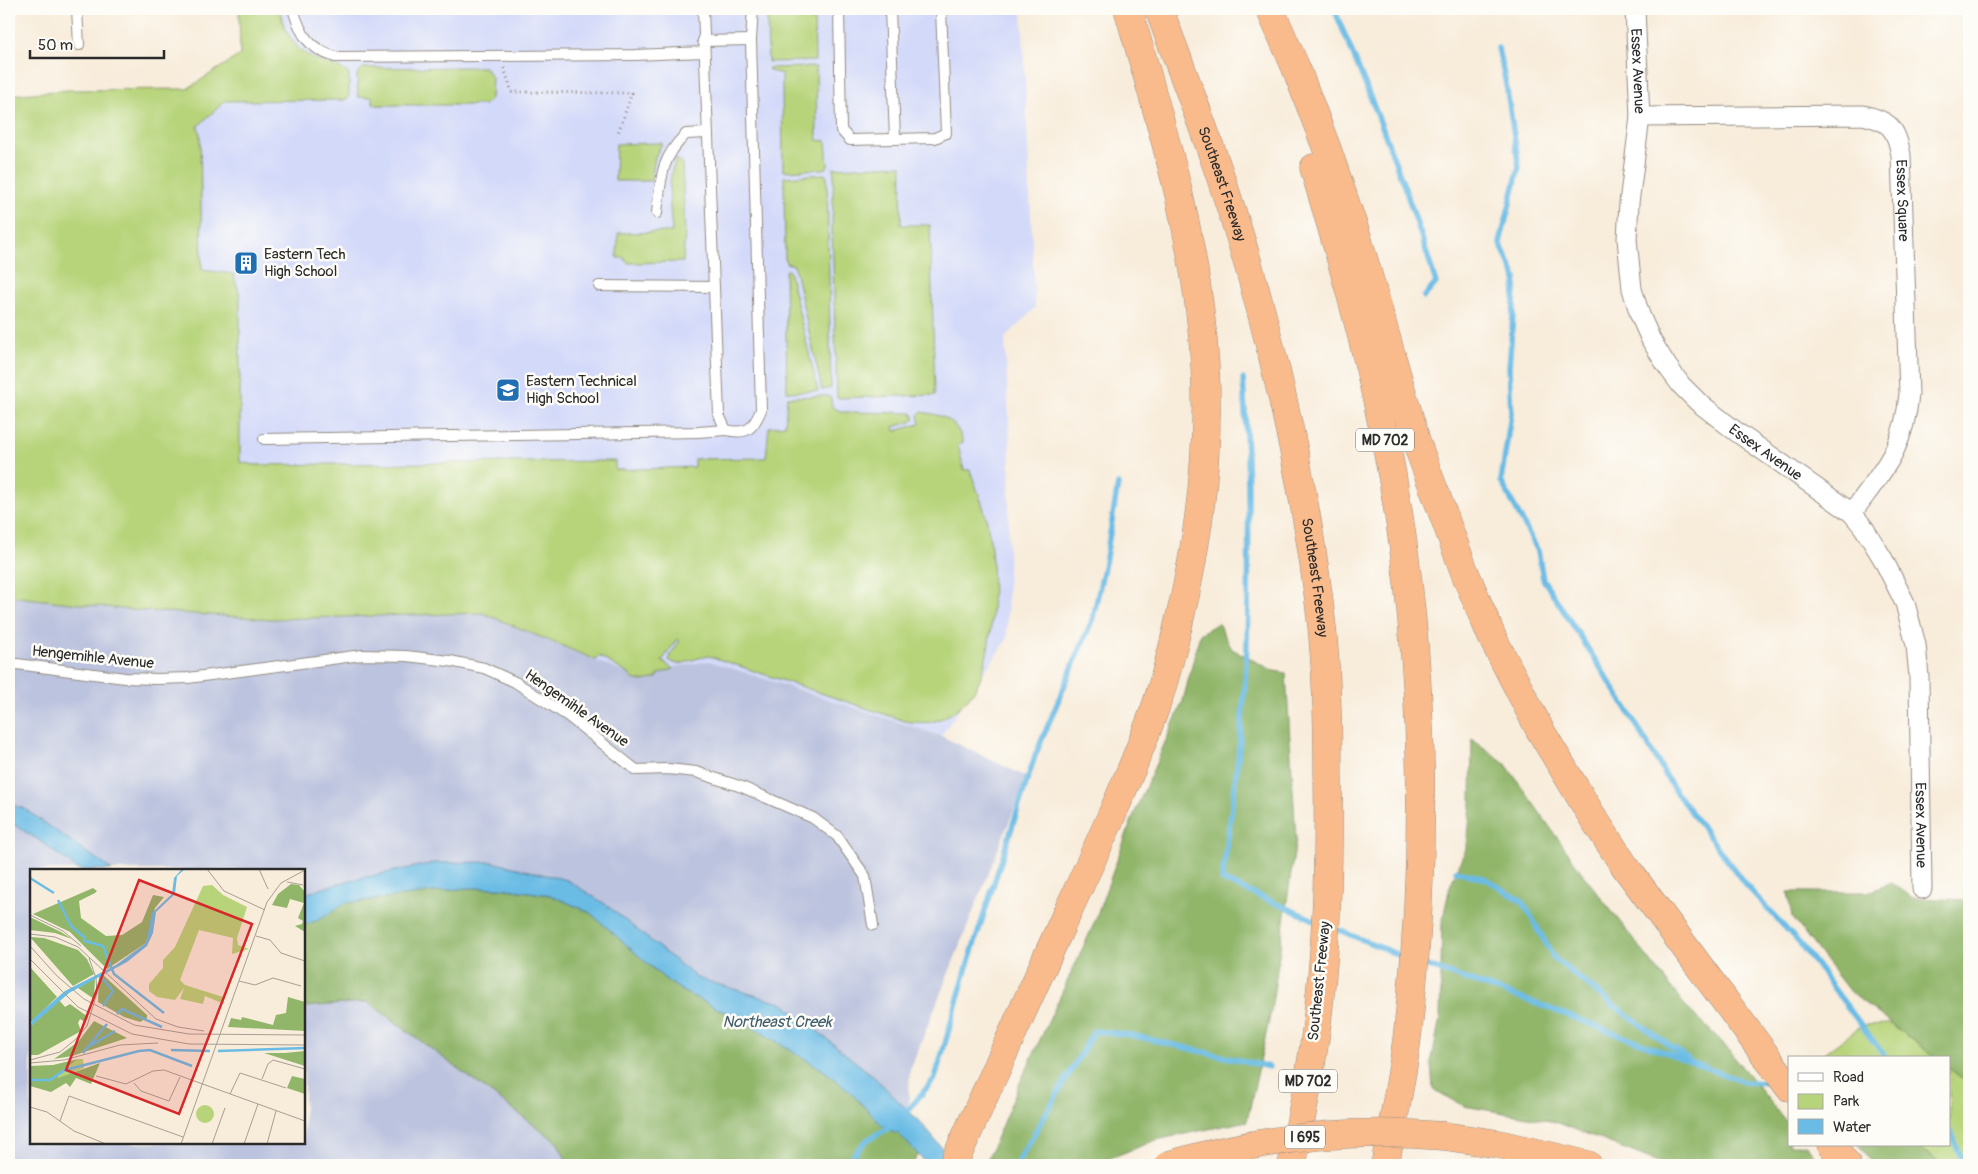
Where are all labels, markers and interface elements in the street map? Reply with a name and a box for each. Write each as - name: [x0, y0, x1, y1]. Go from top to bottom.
- scale bar: [30, 28, 164, 60]
- street label: Essex Avenue: [1626, 28, 1649, 115]
- text: 50 m: [38, 36, 73, 55]
- street label: Southeast Freeway: [1193, 124, 1250, 244]
- street label: Essex Square: [1891, 159, 1913, 242]
- place label: Eastern Tech High School: [264, 245, 346, 281]
- building icon: Eastern Tech High School: [233, 250, 259, 276]
- place label: Eastern Technical High School: [526, 372, 637, 408]
- school or university icon: Eastern Technical High School: [495, 377, 521, 403]
- street label: Essex Avenue: [1725, 420, 1806, 485]
- road number: MD 702: [1356, 428, 1414, 452]
- street label: Southeast Freeway: [1297, 516, 1332, 639]
- street label: Hengemihle Avenue: [31, 642, 156, 673]
- street label: Hengemihle Avenue: [521, 665, 633, 752]
- street label: Essex Avenue: [1910, 782, 1931, 869]
- inset map: [30, 869, 305, 1144]
- street label: Southeast Freeway: [1304, 920, 1335, 1042]
- water label: Northeast Creek: [722, 1012, 833, 1032]
- legend: [1788, 1056, 1950, 1146]
- text: Road: [1833, 1068, 1864, 1087]
- road number: MD 702: [1279, 1070, 1337, 1092]
- text: Park: [1833, 1092, 1860, 1111]
- text: Water: [1833, 1118, 1872, 1137]
- road number: I 695: [1285, 1126, 1325, 1148]

